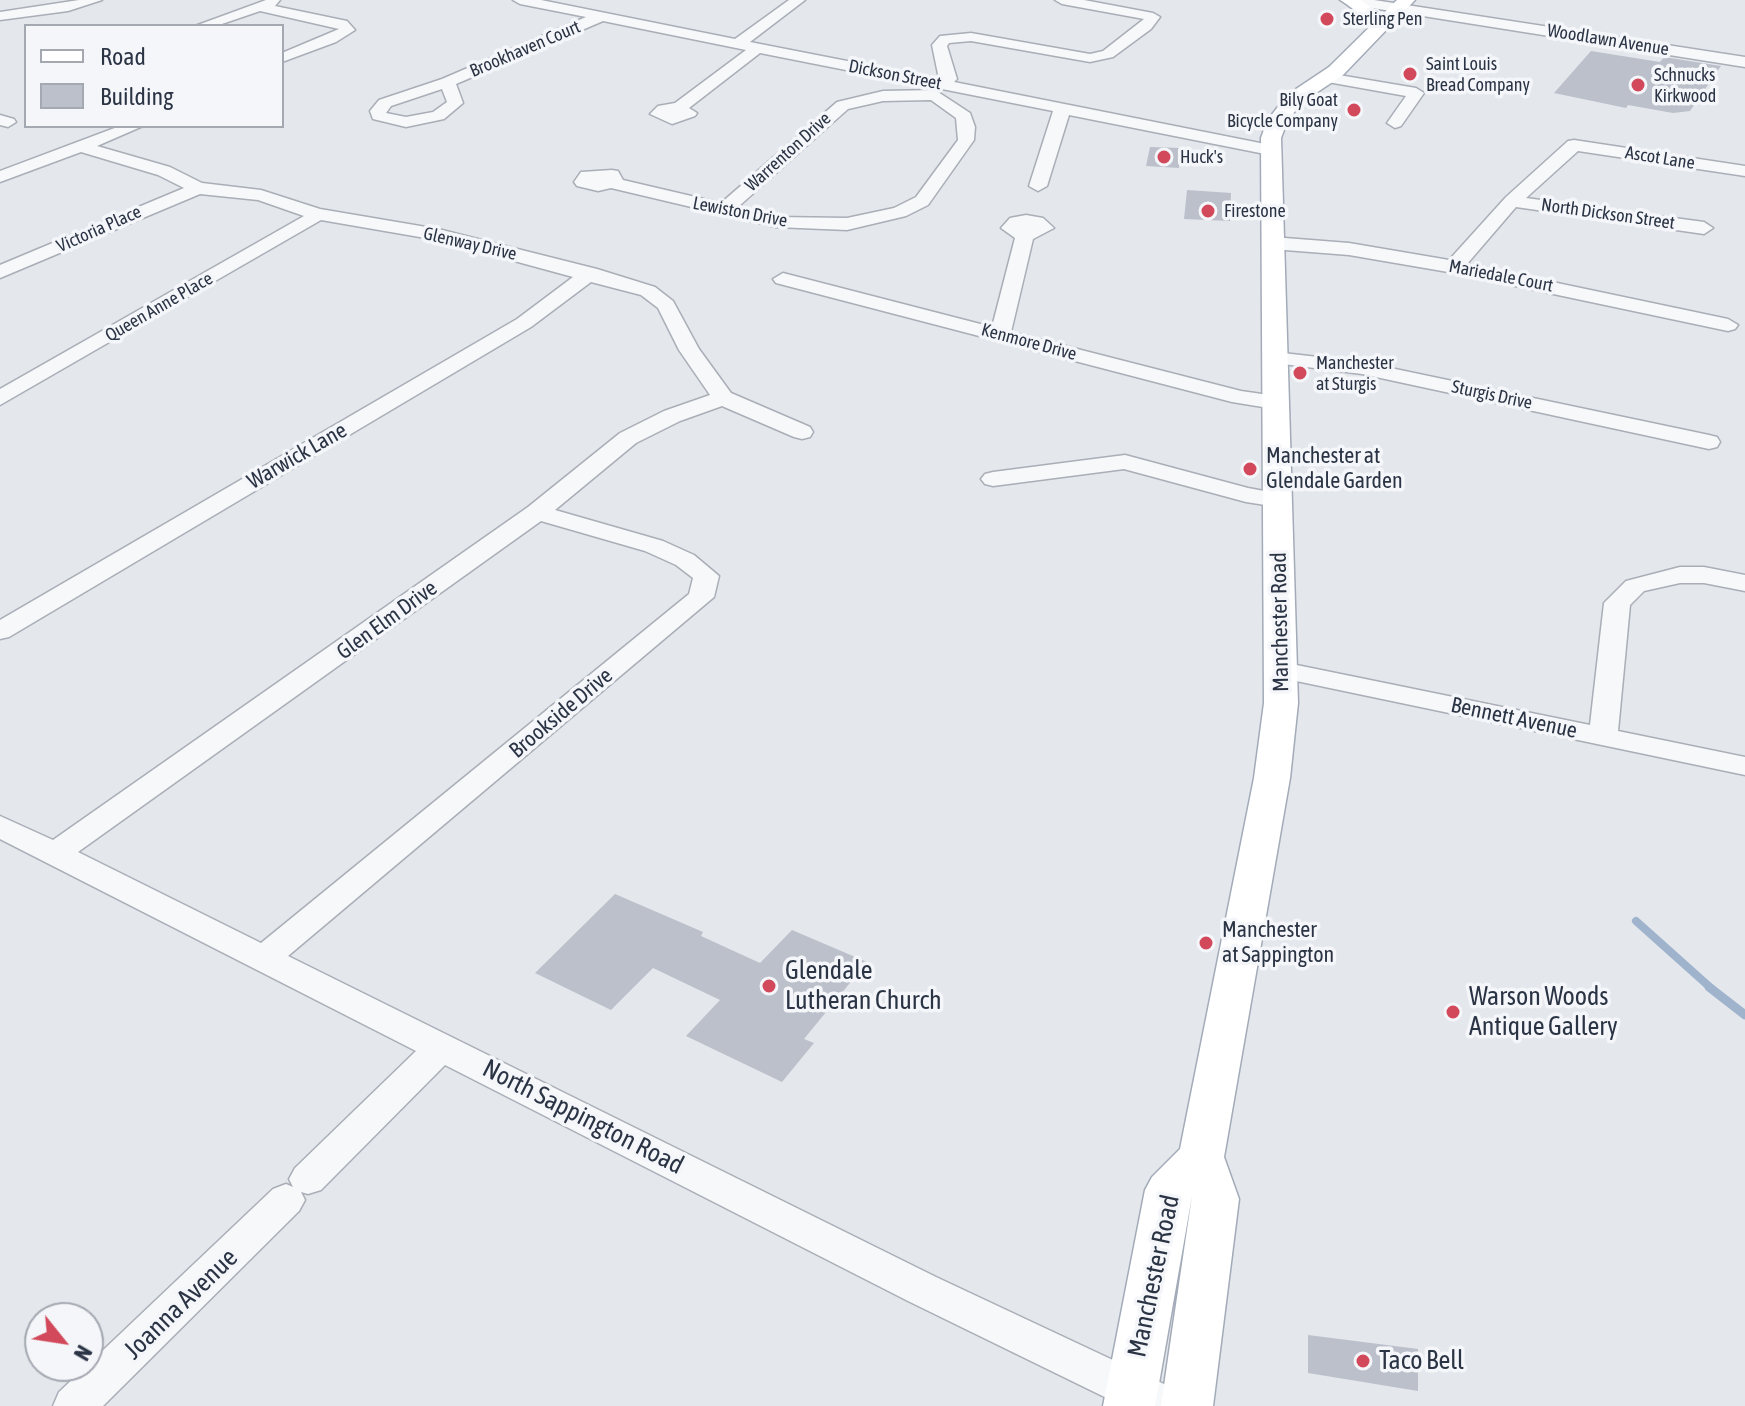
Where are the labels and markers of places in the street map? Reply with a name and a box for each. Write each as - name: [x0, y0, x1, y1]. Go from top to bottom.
- place label: Sterling Pen: [1343, 8, 1422, 30]
- marker: Sterling Pen: [1318, 10, 1336, 28]
- place label: Saint Louis Bread Company: [1426, 53, 1530, 96]
- place label: Schnucks Kirkwood: [1654, 64, 1716, 106]
- marker: Saint Louis Bread Company: [1401, 65, 1419, 83]
- marker: Schnucks Kirkwood: [1629, 76, 1647, 94]
- place label: Bily Goat Bicycle Company: [1227, 89, 1338, 132]
- marker: Bily Goat Bicycle Company: [1345, 101, 1363, 119]
- place label: Huck's: [1180, 146, 1223, 168]
- marker: Huck's: [1155, 148, 1173, 166]
- place label: Firestone: [1224, 200, 1286, 222]
- marker: Firestone: [1199, 202, 1217, 220]
- place label: Manchester at Sturgis: [1316, 352, 1394, 394]
- marker: Manchester at Sturgis: [1291, 364, 1309, 382]
- place label: Manchester at Glendale Garden: [1266, 443, 1403, 494]
- marker: Manchester at Glendale Garden: [1241, 460, 1259, 478]
- place label: Manchester at Sappington: [1222, 917, 1334, 968]
- marker: Manchester at Sappington: [1197, 934, 1215, 952]
- place label: Glendale Lutheran Church: [785, 955, 942, 1016]
- marker: Glendale Lutheran Church: [760, 977, 778, 995]
- place label: Warson Woods Antique Gallery: [1469, 981, 1618, 1042]
- marker: Warson Woods Antique Gallery: [1444, 1003, 1462, 1021]
- place label: Taco Bell: [1379, 1345, 1464, 1377]
- marker: Taco Bell: [1354, 1352, 1372, 1370]

